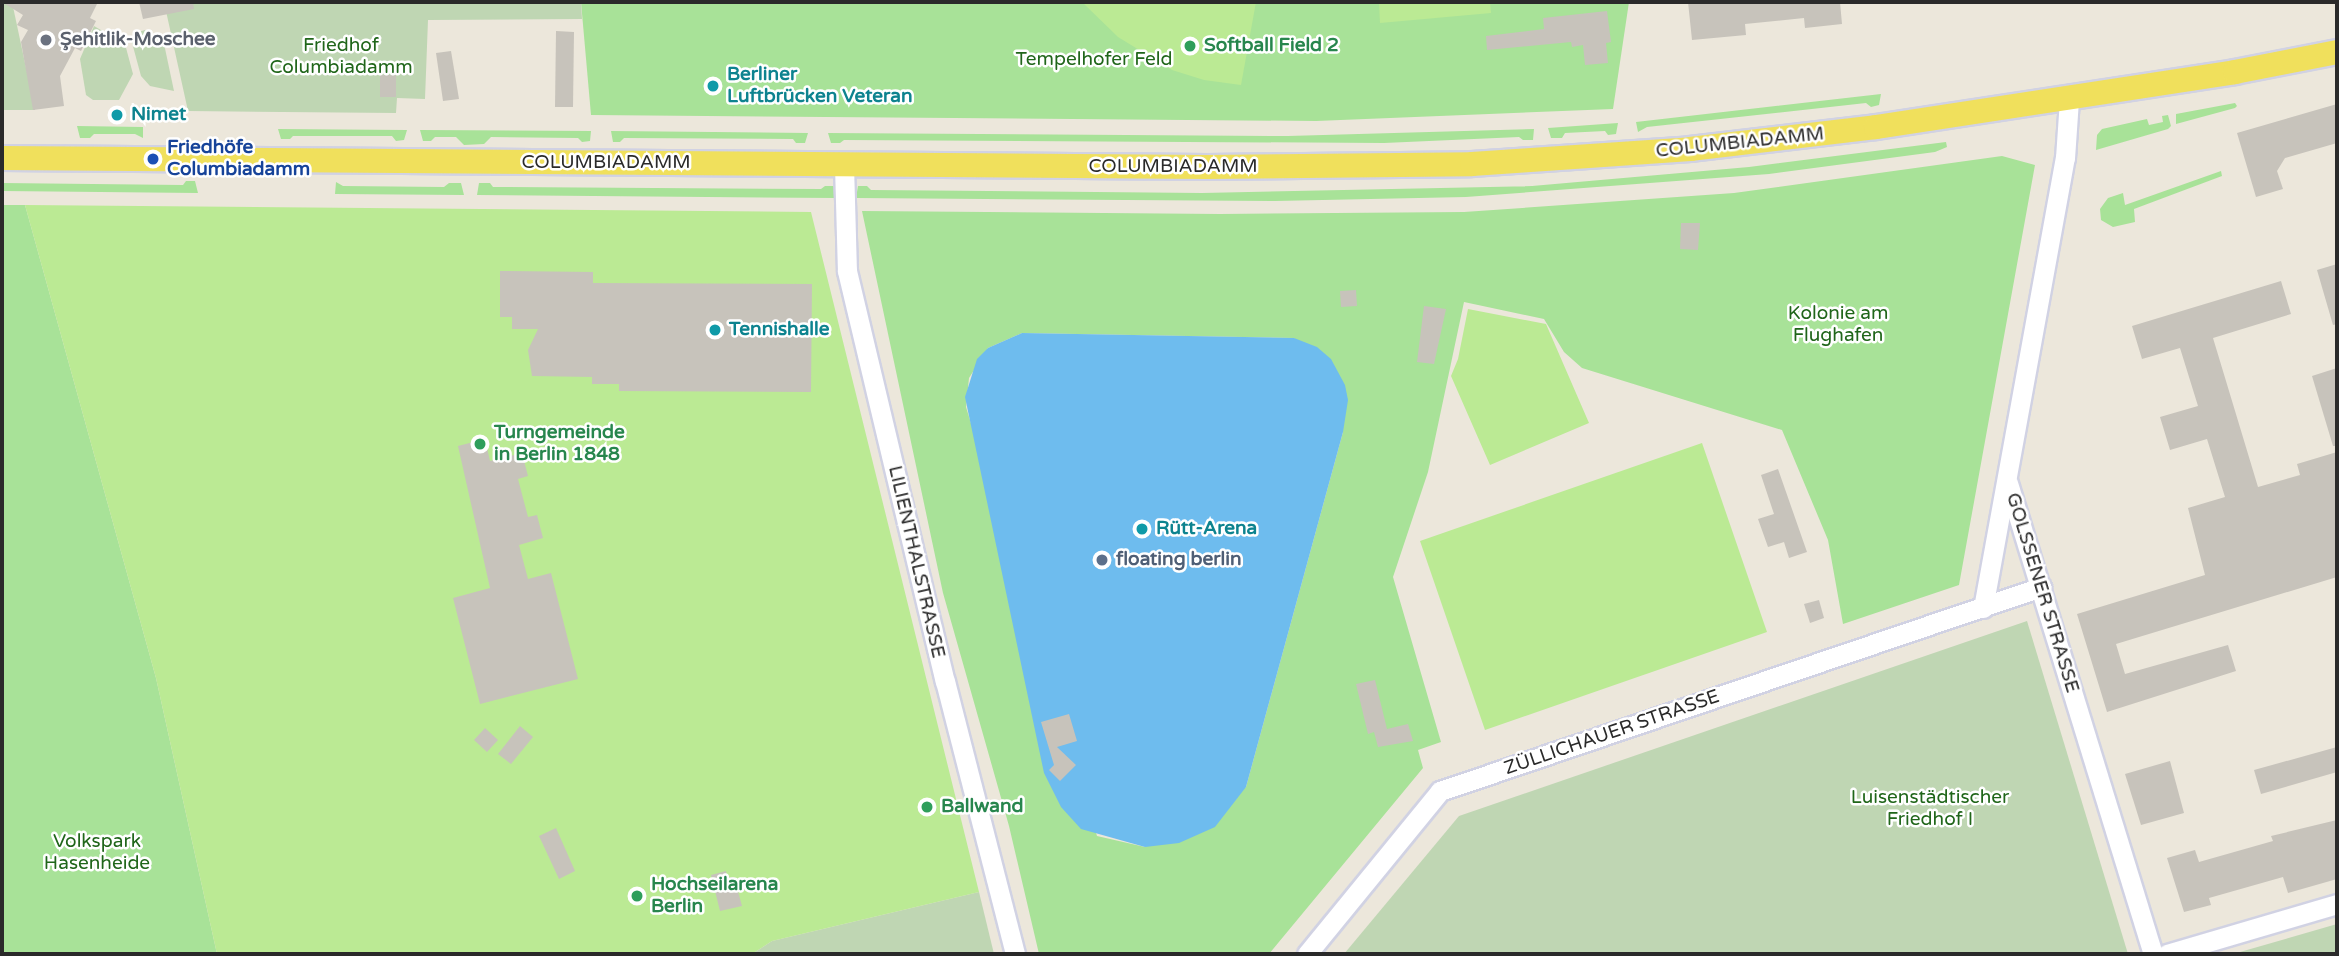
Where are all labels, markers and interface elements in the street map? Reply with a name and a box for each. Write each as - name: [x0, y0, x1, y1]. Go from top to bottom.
- place label: Şehitlik-Moschee: [60, 29, 216, 51]
- marker: Şehitlik-Moschee: [38, 32, 54, 48]
- park label: Friedhof Columbiadamm: [269, 35, 413, 79]
- place label: Softball Field 2: [1204, 35, 1339, 57]
- marker: Softball Field 2: [1182, 38, 1198, 54]
- park label: Tempelhofer Feld: [1016, 49, 1172, 71]
- place label: Berliner Luftbrücken Veteran: [727, 64, 913, 108]
- marker: Berliner Luftbrücken Veteran: [705, 78, 721, 94]
- place label: Nimet: [131, 104, 186, 126]
- marker: Nimet: [109, 107, 125, 123]
- street label: COLUMBIADAMM: [1655, 123, 1825, 163]
- place label: Friedhöfe Columbiadamm: [167, 137, 310, 181]
- marker: Friedhöfe Columbiadamm: [145, 151, 161, 167]
- street label: COLUMBIADAMM: [521, 152, 691, 174]
- street label: COLUMBIADAMM: [1088, 156, 1258, 178]
- park label: Kolonie am Flughafen: [1788, 303, 1888, 347]
- place label: Tennishalle: [729, 319, 830, 341]
- marker: Tennishalle: [707, 322, 723, 338]
- place label: Turngemeinde in Berlin 1848: [494, 422, 625, 466]
- marker: Turngemeinde in Berlin 1848: [472, 436, 488, 452]
- street label: LILIENTHALSTRASSE: [883, 463, 949, 661]
- street label: GOLSSENER STRASSE: [2001, 490, 2083, 696]
- place label: Rütt-Arena: [1156, 518, 1257, 540]
- marker: Rütt-Arena: [1134, 521, 1150, 537]
- place label: floating berlin: [1116, 549, 1242, 571]
- marker: floating berlin: [1094, 552, 1110, 568]
- street label: ZÜLLICHAUER STRASSE: [1501, 685, 1723, 781]
- park label: Luisenstädtischer Friedhof I: [1851, 787, 2009, 831]
- place label: Ballwand: [941, 796, 1023, 818]
- marker: Ballwand: [919, 799, 935, 815]
- park label: Volkspark Hasenheide: [44, 831, 150, 875]
- place label: Hochseilarena Berlin: [651, 874, 778, 918]
- marker: Hochseilarena Berlin: [629, 888, 645, 904]

